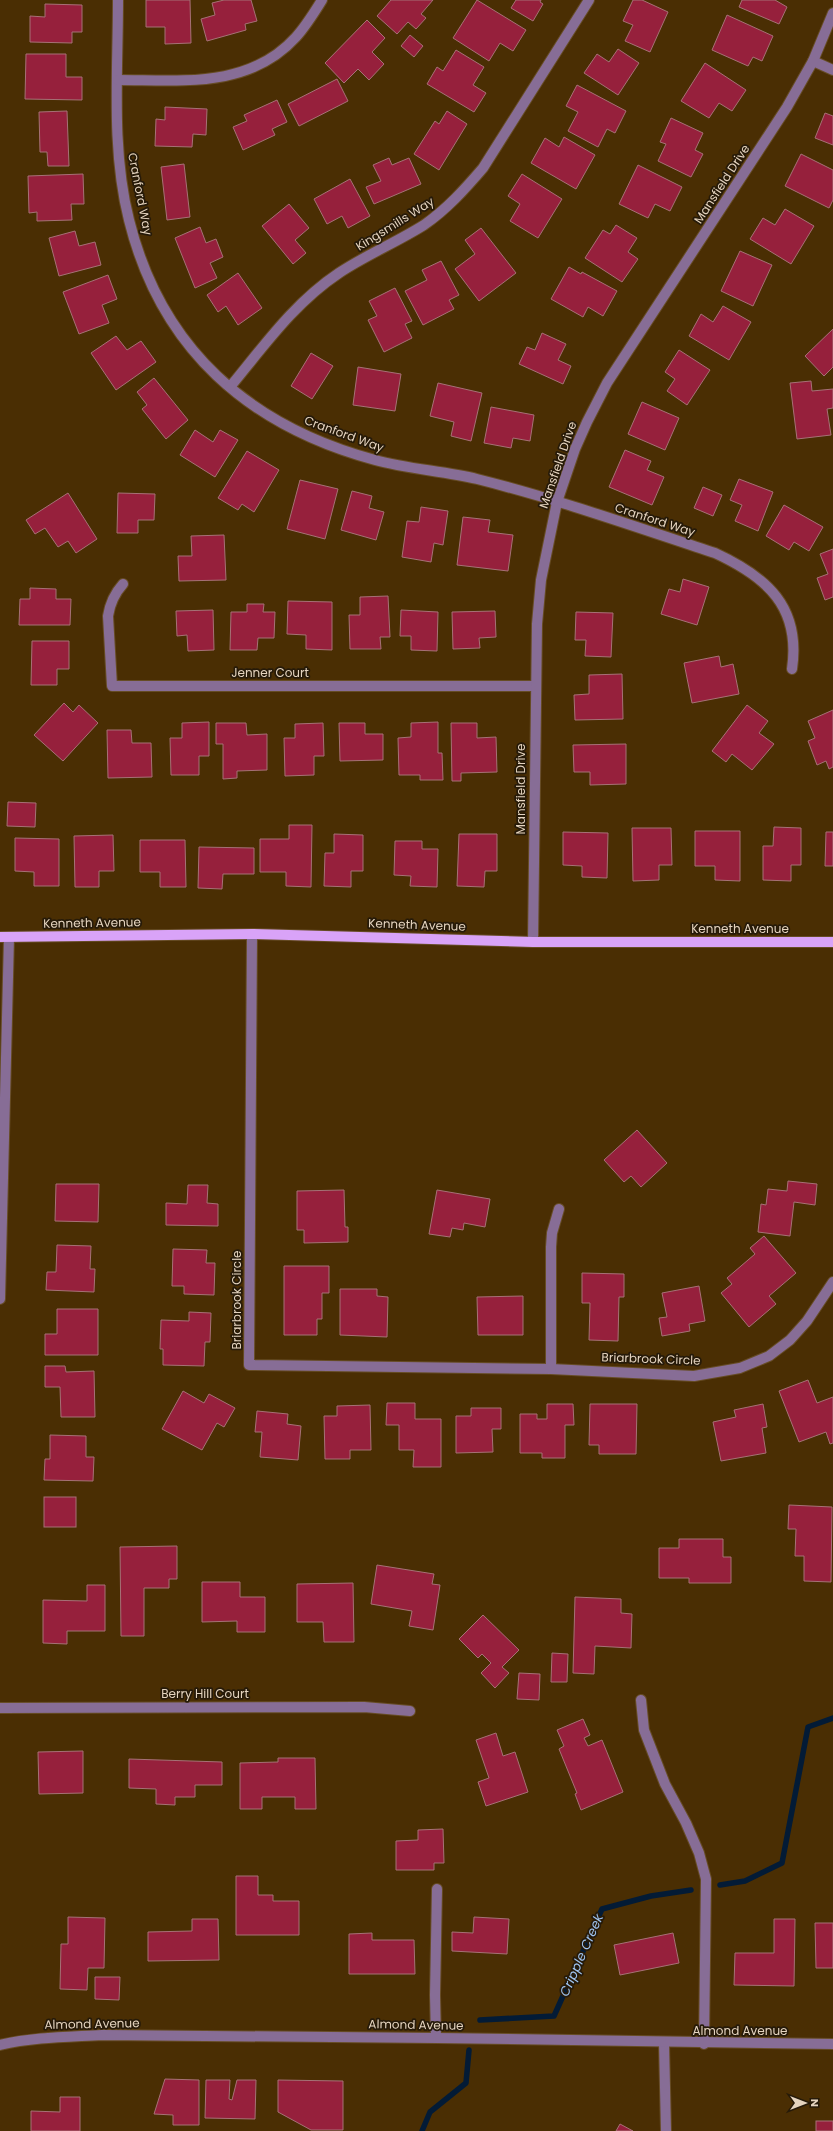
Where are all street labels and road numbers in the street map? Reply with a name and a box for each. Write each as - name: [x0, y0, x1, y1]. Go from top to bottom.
- street label: Mansfield Drive: [690, 141, 754, 227]
- street label: Cranford Way: [124, 151, 157, 237]
- street label: Kingsmills Way: [352, 193, 437, 254]
- street label: Cranford Way: [302, 411, 387, 456]
- street label: Mansfield Drive: [535, 419, 580, 511]
- street label: Cranford Way: [613, 499, 698, 541]
- street label: Jenner Court: [231, 664, 309, 681]
- street label: Mansfield Drive: [512, 743, 529, 835]
- street label: Kenneth Avenue: [43, 913, 141, 932]
- street label: Kenneth Avenue: [368, 914, 466, 935]
- street label: Kenneth Avenue: [691, 920, 789, 937]
- street label: Briarbrook Circle: [228, 1250, 245, 1350]
- street label: Briarbrook Circle: [601, 1348, 701, 1369]
- street label: Berry Hill Court: [161, 1685, 249, 1702]
- street label: Almond Avenue: [44, 2014, 140, 2033]
- street label: Almond Avenue: [368, 2015, 464, 2034]
- street label: Almond Avenue: [692, 2022, 788, 2039]

